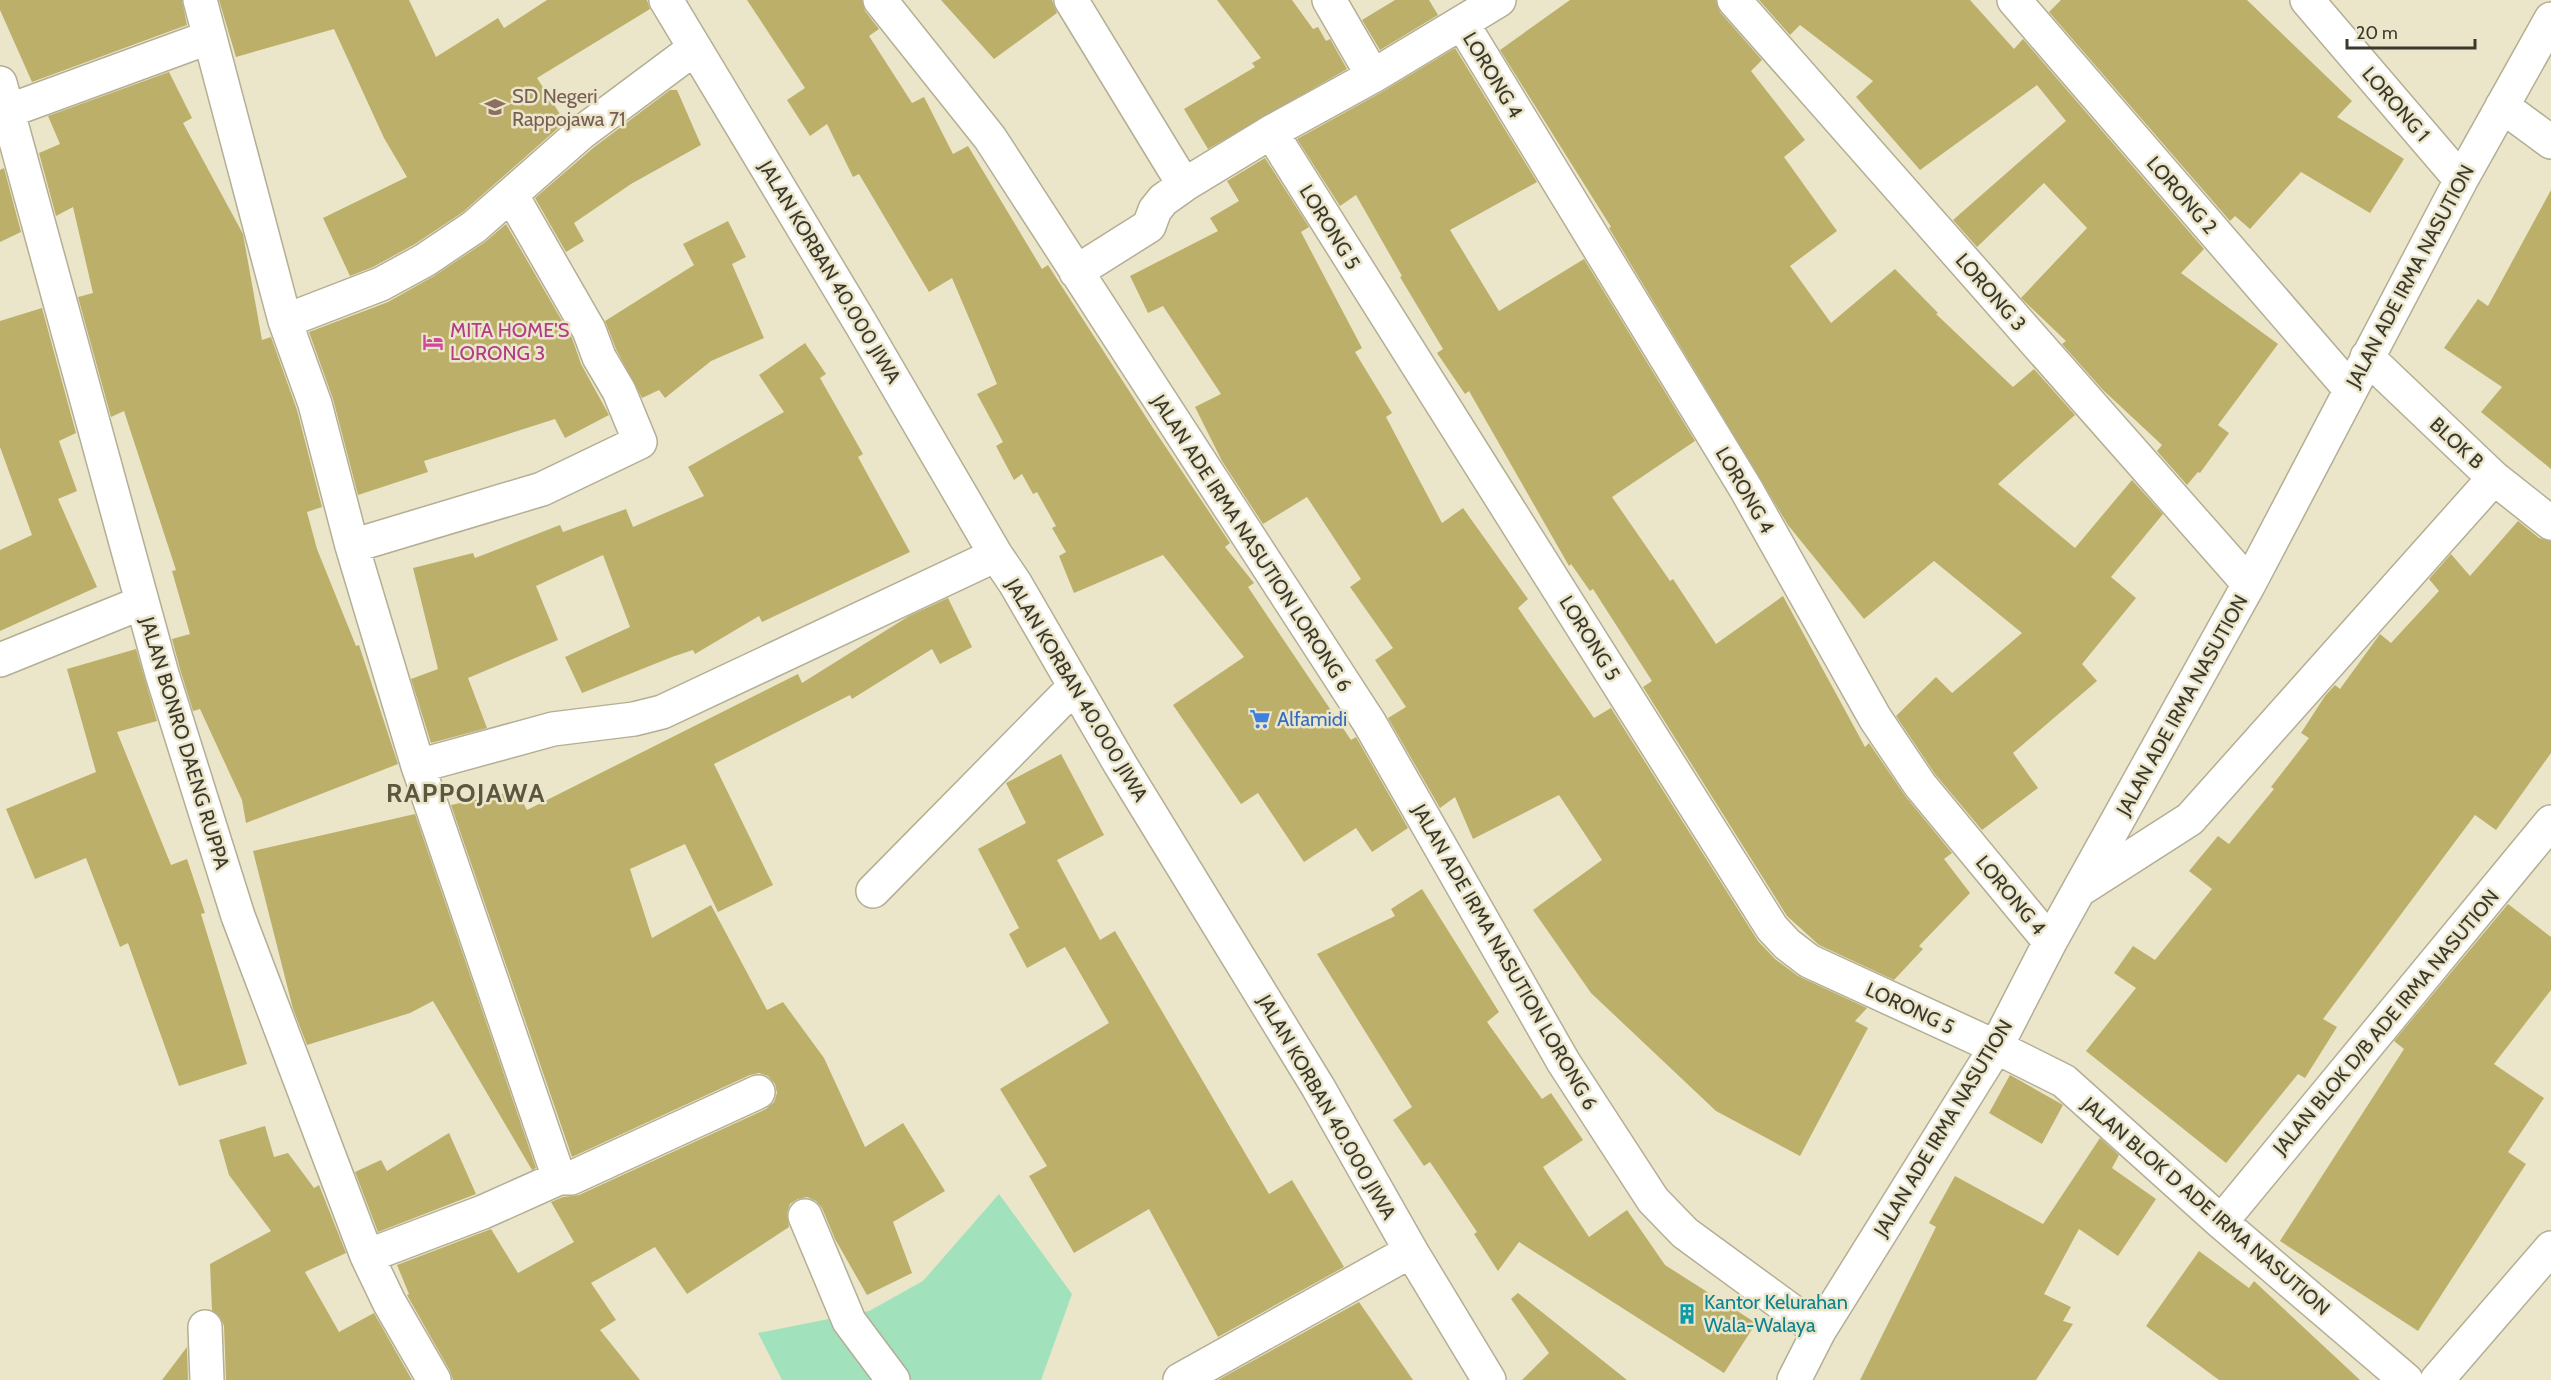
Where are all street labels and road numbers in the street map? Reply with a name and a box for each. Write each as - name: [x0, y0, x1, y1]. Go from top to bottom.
- street label: LORONG 4: [1458, 28, 1528, 123]
- street label: LORONG 1: [2357, 62, 2435, 146]
- street label: LORONG 2: [2142, 151, 2222, 239]
- street label: JALAN KORBAN 40.000 JIWA: [753, 155, 906, 388]
- street label: JALAN ADE IRMA NASUTION: [2341, 161, 2479, 392]
- street label: LORONG 5: [1295, 180, 1365, 274]
- street label: LORONG 3: [1951, 248, 2031, 336]
- street label: JALAN ADE IRMA NASUTION LORONG 6: [1146, 389, 1357, 696]
- street label: BLOK B: [2425, 412, 2489, 474]
- street label: LORONG 4: [1711, 442, 1780, 538]
- street label: JALAN KORBAN 40.000 JIWA: [1000, 573, 1153, 806]
- street label: JALAN ADE IRMA NASUTION: [2111, 590, 2253, 821]
- street label: LORONG 5: [1555, 591, 1625, 685]
- street label: JALAN BONRO DAENG RUPPA: [135, 613, 235, 873]
- street label: JALAN ADE IRMA NASUTION LORONG 6: [1407, 799, 1603, 1114]
- street label: LORONG 4: [1971, 851, 2051, 940]
- street label: JALAN BLOK D/B ADE IRMA NASUTION: [2267, 885, 2504, 1160]
- street label: LORONG 5: [1862, 977, 1958, 1039]
- street label: JALAN KORBAN 40.000 JIWA: [1252, 990, 1402, 1224]
- street label: JALAN ADE IRMA NASUTION: [1868, 1015, 2017, 1242]
- street label: JALAN BLOK D ADE IRMA NASUTION: [2076, 1091, 2335, 1320]

